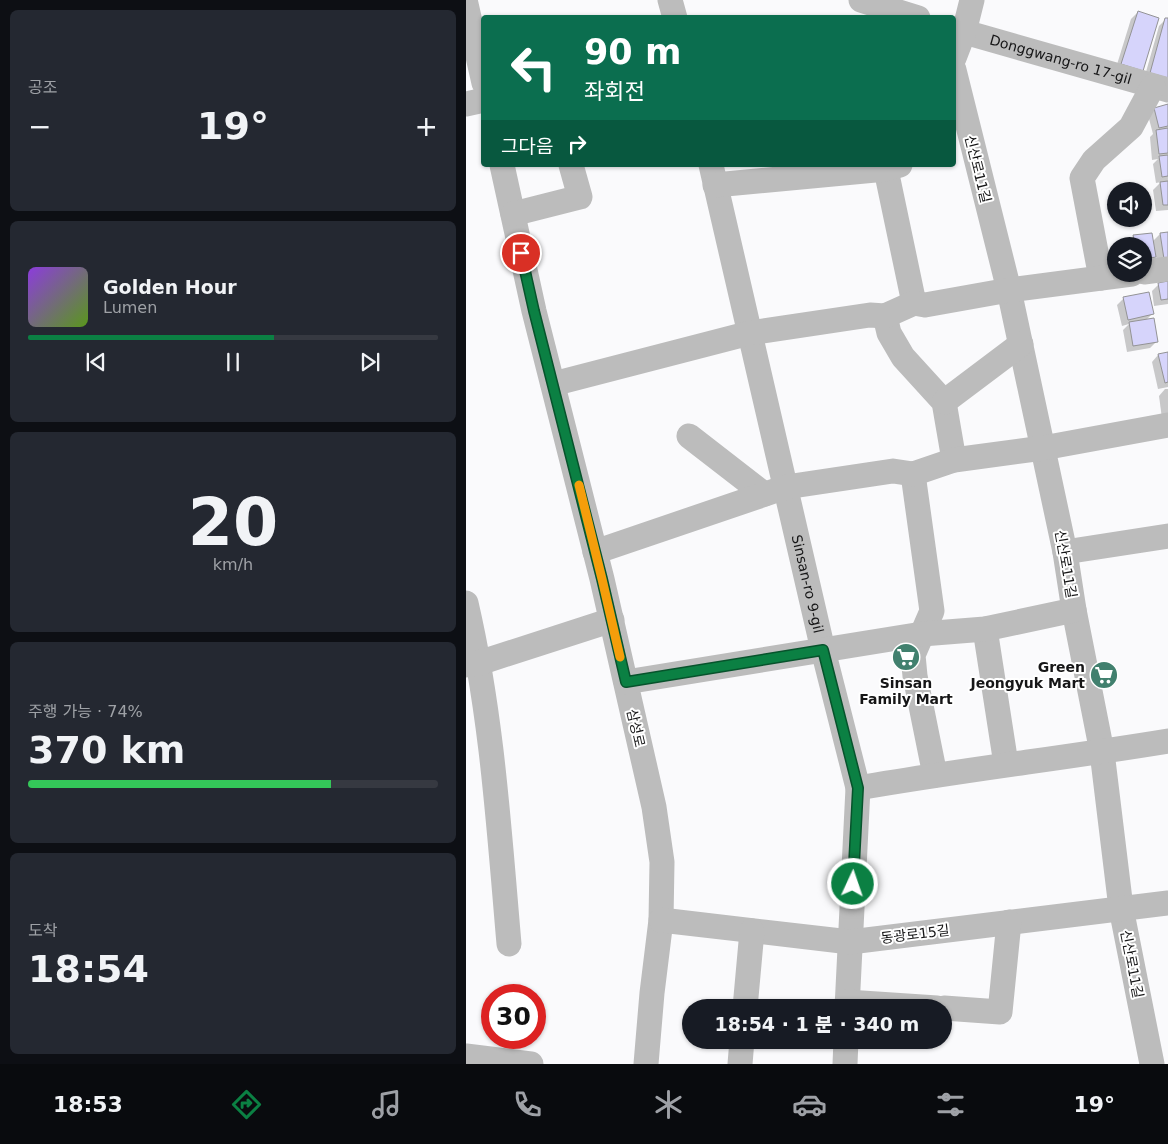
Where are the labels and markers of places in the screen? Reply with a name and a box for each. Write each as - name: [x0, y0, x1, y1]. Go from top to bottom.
- pin: [500, 232, 542, 274]
- supermarket icon: Sinsan Family Mart: [891, 642, 921, 672]
- place label: Green Jeongyuk Mart: [969, 659, 1085, 691]
- supermarket icon: Green Jeongyuk Mart: [1089, 660, 1119, 690]
- place label: Sinsan Family Mart: [859, 675, 953, 707]

